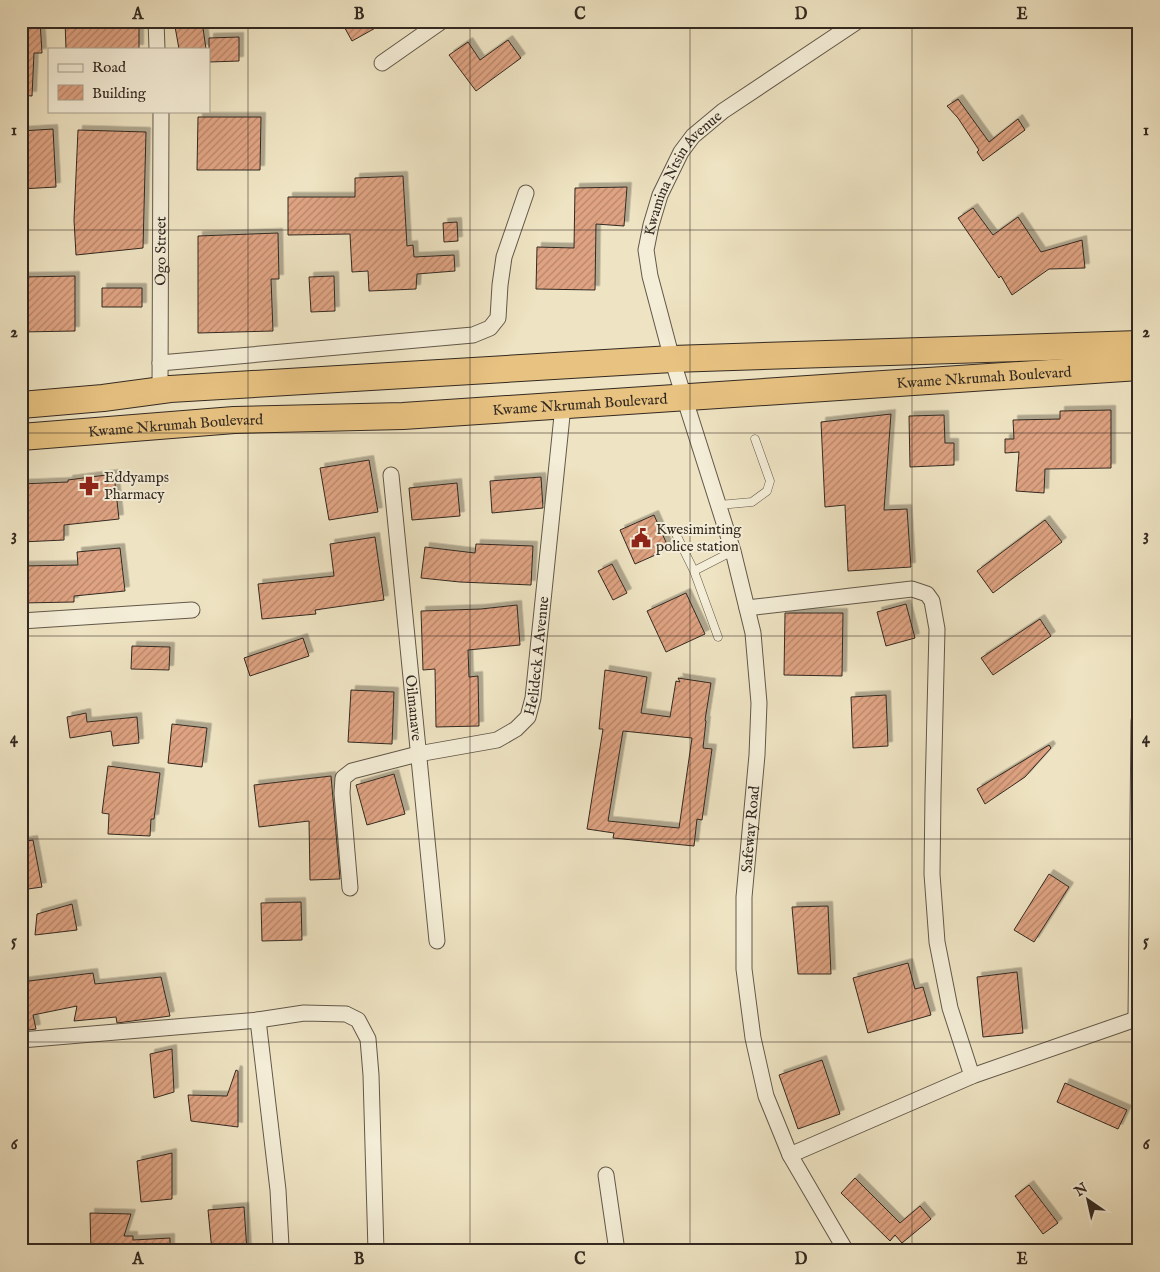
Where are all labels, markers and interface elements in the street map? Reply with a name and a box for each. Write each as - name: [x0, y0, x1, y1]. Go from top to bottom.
- text: A: [132, 5, 145, 25]
- text: B: [354, 5, 365, 25]
- text: C: [574, 5, 586, 25]
- text: D: [795, 5, 808, 25]
- text: E: [1016, 5, 1028, 25]
- legend: [48, 48, 210, 112]
- text: Road: [92, 58, 127, 77]
- text: Building: [92, 84, 147, 103]
- street label: Kwamina Ntsin Avenue: [640, 107, 726, 237]
- text: 1: [11, 121, 17, 141]
- text: 1: [1143, 121, 1149, 141]
- street label: Ogo Street: [151, 216, 171, 286]
- text: 2: [10, 323, 18, 343]
- text: 2: [1142, 323, 1150, 343]
- street label: Kwame Nkrumah Boulevard: [896, 362, 1073, 393]
- street label: Kwame Nkrumah Boulevard: [492, 389, 669, 420]
- street label: Kwame Nkrumah Boulevard: [87, 410, 264, 442]
- place label: Eddyamps Pharmacy: [104, 468, 169, 504]
- pharmacy icon: Eddyamps Pharmacy: [78, 475, 100, 497]
- place label: Kwesiminting police station: [656, 520, 742, 556]
- text: 3: [11, 526, 17, 546]
- text: 3: [1143, 526, 1149, 546]
- public building icon: Kwesiminting police station: [630, 527, 652, 549]
- street label: Helideck A Avenue: [520, 595, 553, 718]
- street label: Oilmanave: [401, 674, 426, 742]
- text: 4: [10, 729, 19, 749]
- text: 4: [1142, 729, 1151, 749]
- street label: Safeway Road: [737, 784, 764, 874]
- text: 5: [11, 932, 17, 952]
- text: 5: [1143, 932, 1149, 952]
- text: 6: [11, 1135, 19, 1155]
- text: 6: [1143, 1135, 1151, 1155]
- north arrow: [1062, 1174, 1112, 1224]
- text: N: [1070, 1179, 1091, 1201]
- text: A: [132, 1250, 145, 1270]
- text: B: [354, 1250, 365, 1270]
- text: C: [574, 1250, 586, 1270]
- text: D: [795, 1250, 808, 1270]
- text: E: [1016, 1250, 1028, 1270]

